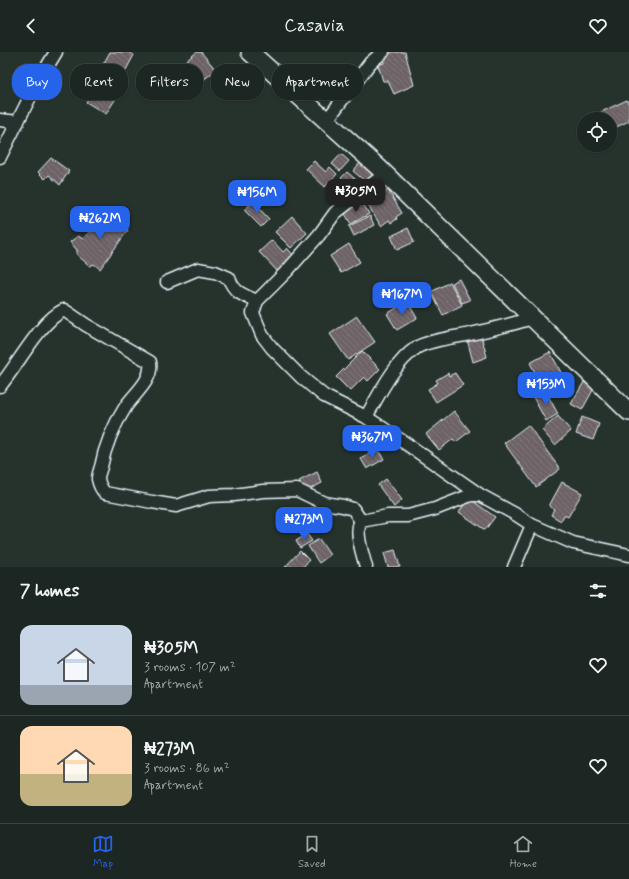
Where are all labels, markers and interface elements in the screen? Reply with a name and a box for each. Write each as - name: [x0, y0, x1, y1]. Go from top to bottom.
- text: Casavia: [284, 14, 345, 38]
- icon: back: [20, 15, 42, 37]
- icon: heart: [587, 15, 609, 37]
- chip: Buy: [12, 64, 62, 100]
- chip: Rent: [70, 64, 128, 100]
- chip: Filters: [136, 64, 203, 100]
- chip: New: [211, 64, 264, 100]
- chip: Apartment: [272, 64, 363, 100]
- map controls: [577, 112, 617, 152]
- button: locate: [577, 112, 617, 152]
- pin: ₦305M: [328, 179, 384, 213]
- pin: ₦156M: [229, 180, 285, 214]
- text: ₦305M: [335, 183, 377, 200]
- text: ₦156M: [237, 184, 277, 201]
- pin: ₦262M: [72, 206, 128, 240]
- text: ₦262M: [79, 210, 121, 227]
- pin: ₦167M: [374, 282, 430, 316]
- text: ₦167M: [381, 286, 423, 303]
- pin: ₦153M: [518, 372, 574, 406]
- text: ₦153M: [527, 376, 565, 393]
- pin: ₦367M: [344, 425, 400, 459]
- text: ₦367M: [351, 429, 393, 446]
- pin: ₦273M: [276, 507, 332, 541]
- text: ₦273M: [284, 511, 324, 528]
- text: 7 homes: [20, 580, 79, 602]
- icon: filters: [587, 580, 609, 602]
- text: ₦305M: [144, 637, 198, 659]
- icon: home: [52, 641, 100, 689]
- icon: heart: [587, 654, 609, 676]
- text: 3 rooms · 107 m²: [144, 659, 236, 676]
- text: Apartment: [144, 676, 203, 693]
- text: ₦273M: [144, 738, 195, 760]
- icon: home: [52, 742, 100, 790]
- icon: heart: [587, 755, 609, 777]
- text: 3 rooms · 86 m²: [144, 760, 230, 777]
- text: Apartment: [144, 777, 203, 794]
- tab: Map: [92, 833, 114, 871]
- tab: Saved: [298, 833, 326, 871]
- tab: Home: [510, 833, 537, 871]

